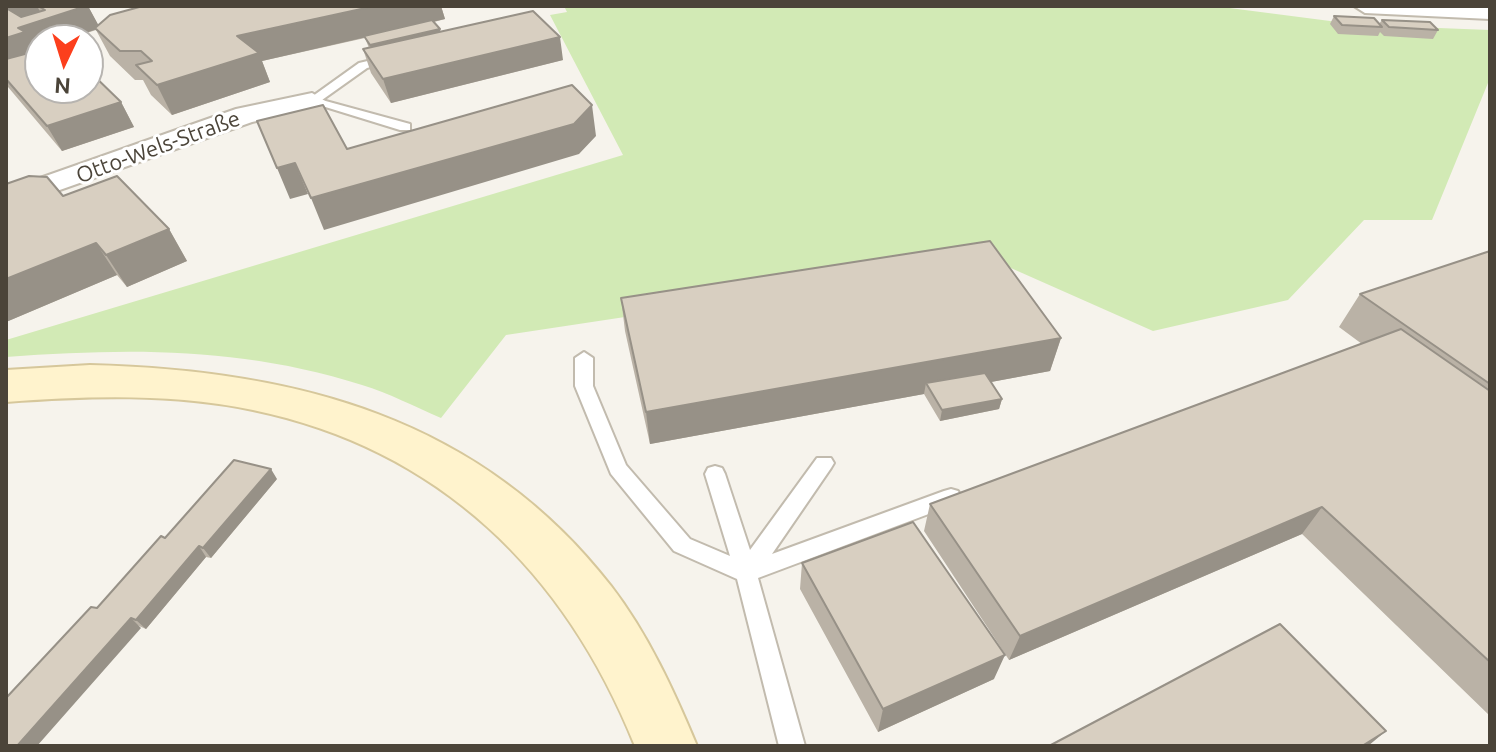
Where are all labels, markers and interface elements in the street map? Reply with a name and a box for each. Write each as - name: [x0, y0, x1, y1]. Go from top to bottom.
- north arrow: [24, 24, 104, 104]
- text: N: [53, 73, 72, 99]
- street label: Otto-Wels-Straße: [72, 105, 244, 189]

